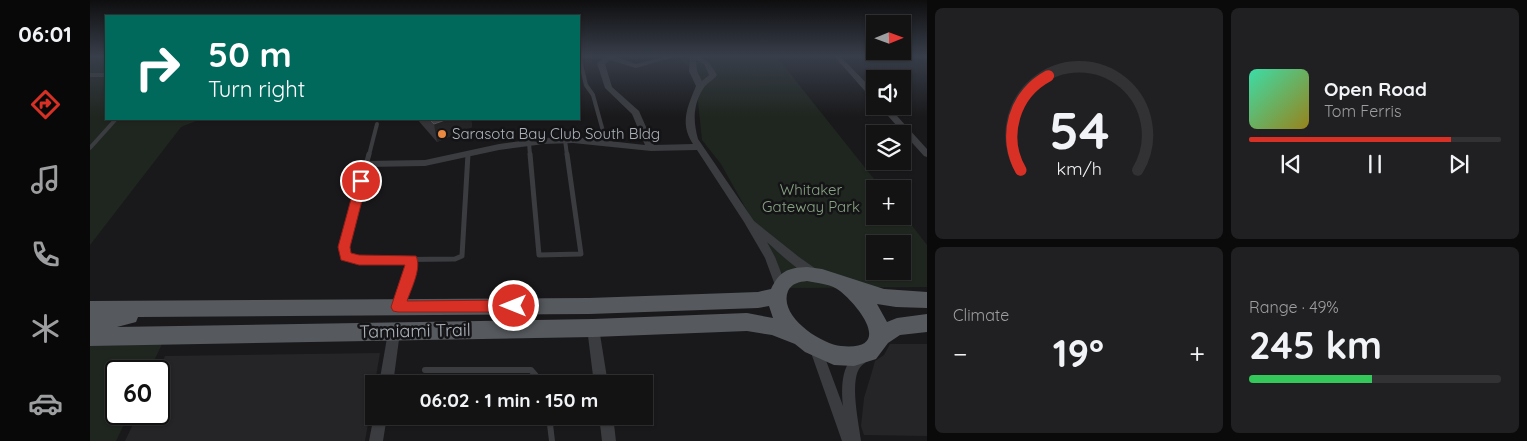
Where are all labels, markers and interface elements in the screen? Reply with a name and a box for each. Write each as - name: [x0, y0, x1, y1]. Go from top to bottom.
- north arrow: [866, 15, 911, 60]
- map controls: [866, 15, 911, 280]
- text: 06:01: [18, 20, 72, 48]
- text: 50 m: [208, 32, 292, 76]
- icon: right: [125, 35, 190, 100]
- button: sound: [866, 70, 911, 115]
- text: Turn right: [208, 75, 305, 103]
- text: Open Road: [1324, 77, 1427, 101]
- icon: directions: [28, 87, 63, 122]
- text: 54: [1049, 97, 1109, 162]
- text: Tom Ferris: [1324, 101, 1401, 121]
- place label: Sarasota Bay Club South Bldg: [452, 124, 660, 143]
- button: layers: [866, 125, 911, 170]
- marker: Sarasota Bay Club South Bldg: [436, 128, 448, 140]
- icon: previous: [1277, 150, 1305, 178]
- icon: pause: [1361, 150, 1389, 178]
- icon: next: [1445, 150, 1473, 178]
- text: km/h: [1056, 157, 1102, 179]
- pin: [340, 160, 382, 202]
- icon: music: [28, 162, 63, 197]
- icon: arrive: [347, 167, 375, 195]
- park label: Whitaker Gateway Park: [762, 180, 860, 216]
- button: +: [866, 180, 911, 225]
- button: −: [866, 235, 911, 280]
- icon: phone: [28, 237, 63, 272]
- position arrow: [487, 279, 539, 331]
- text: Range · 49%: [1249, 297, 1339, 317]
- text: Climate: [953, 305, 1009, 325]
- icon: climate: [28, 311, 63, 346]
- street label: Tamiami Trail: [359, 318, 471, 343]
- text: 245 km: [1249, 321, 1382, 369]
- text: 19°: [1053, 329, 1104, 377]
- text: −: [953, 336, 968, 371]
- text: +: [1189, 336, 1205, 371]
- speed limit sign: 60: [105, 360, 170, 425]
- icon: car: [28, 386, 63, 421]
- text: 06:02 · 1 min · 150 m: [420, 388, 598, 412]

